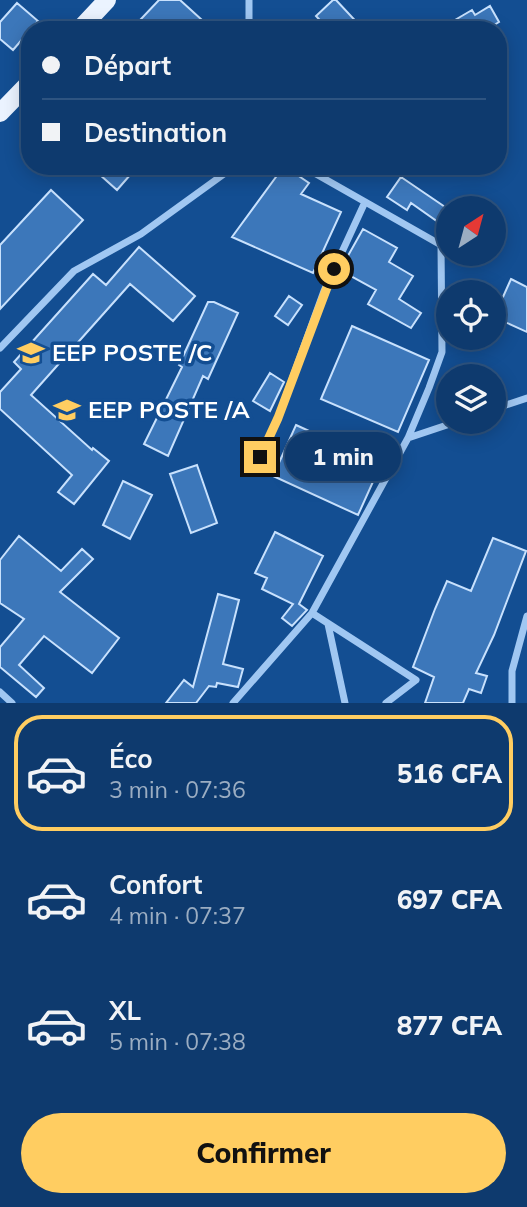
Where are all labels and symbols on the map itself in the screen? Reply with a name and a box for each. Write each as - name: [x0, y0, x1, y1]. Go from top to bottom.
- north arrow: [436, 196, 506, 266]
- route start: [318, 253, 350, 285]
- place label: EEP POSTE /C: [52, 337, 213, 367]
- school or university icon: EEP POSTE /C: [16, 338, 46, 368]
- place label: EEP POSTE /A: [88, 394, 250, 424]
- school or university icon: EEP POSTE /A: [52, 395, 82, 425]
- callout: 1 min: [284, 433, 400, 482]
- route end: [244, 441, 276, 473]

